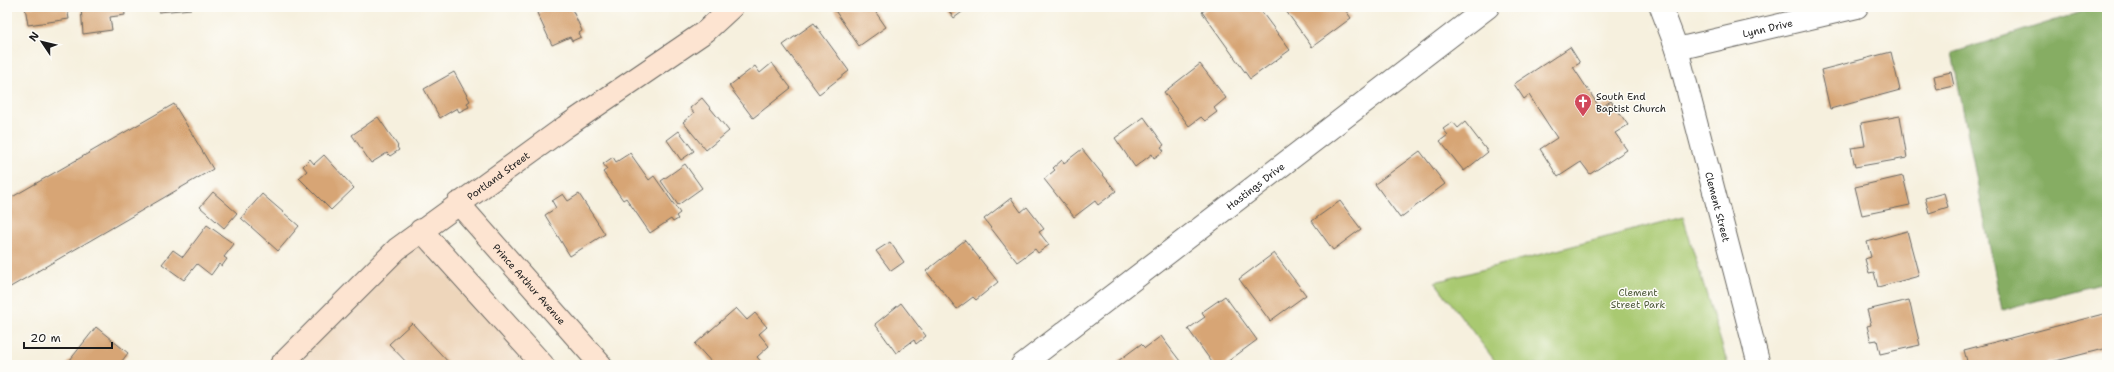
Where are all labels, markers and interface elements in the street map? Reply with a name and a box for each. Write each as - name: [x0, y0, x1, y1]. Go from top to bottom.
- street label: Lynn Drive: [1741, 16, 1794, 40]
- north arrow: [22, 22, 62, 62]
- text: N: [26, 28, 43, 44]
- place label: South End Baptist Church: [1596, 90, 1666, 115]
- church icon: South End Baptist Church: [1573, 92, 1593, 117]
- street label: Portland Street: [464, 149, 532, 203]
- street label: Hastings Drive: [1224, 160, 1287, 213]
- street label: Clement Street: [1702, 170, 1733, 243]
- street label: Prince Arthur Avenue: [490, 241, 569, 328]
- park label: Clement Street Park: [1611, 286, 1665, 311]
- scale bar: [24, 324, 112, 350]
- text: 20 m: [30, 330, 61, 346]

